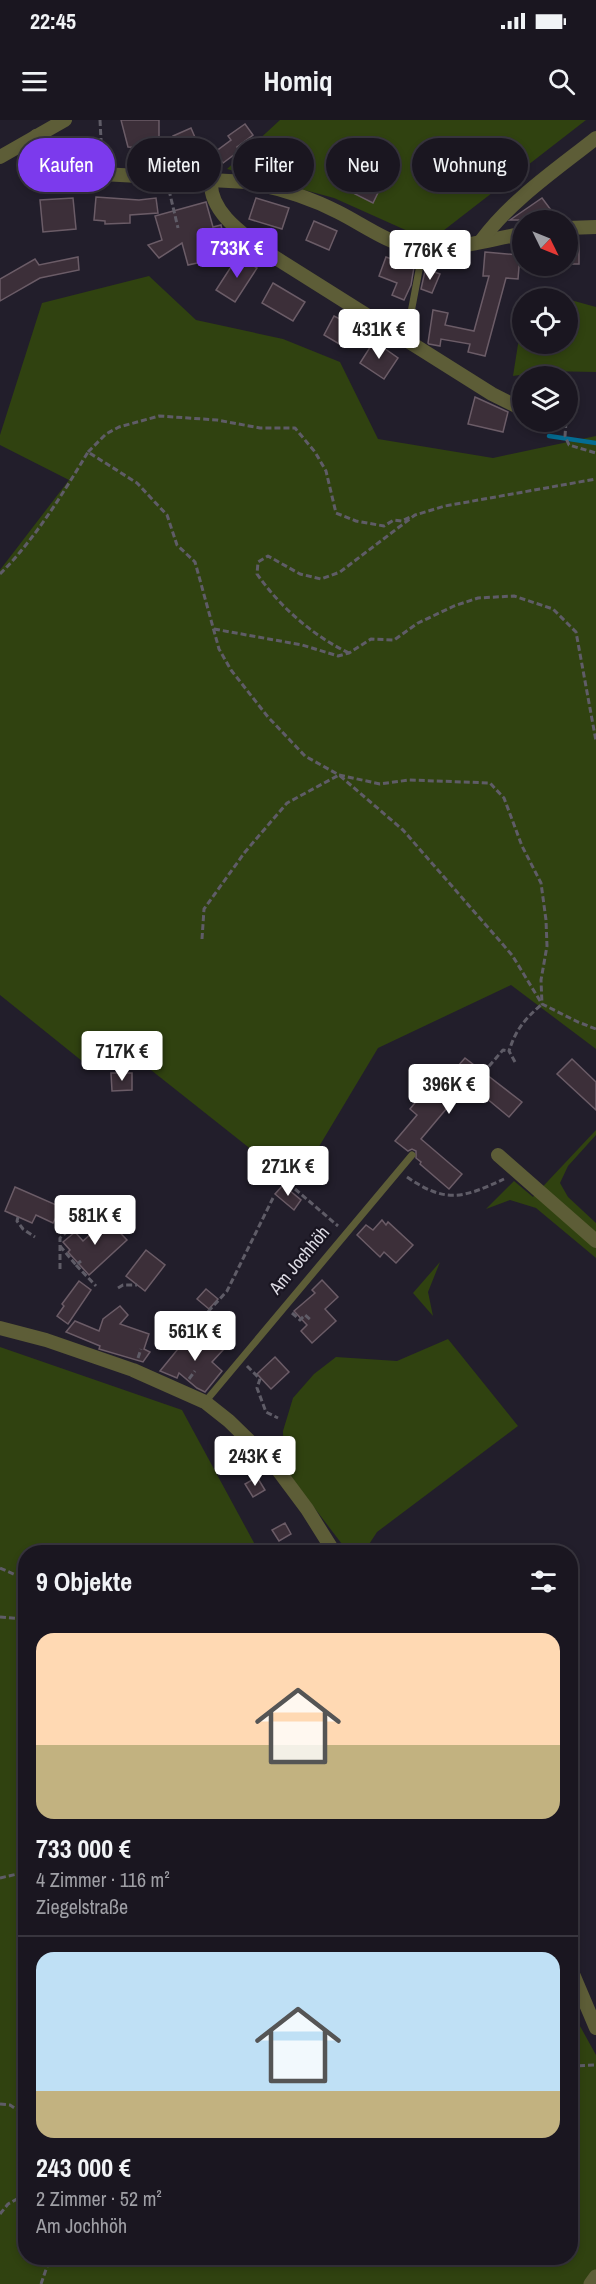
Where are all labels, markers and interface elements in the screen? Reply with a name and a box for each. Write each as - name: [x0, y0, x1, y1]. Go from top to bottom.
- text: 22:45: [30, 6, 76, 36]
- text: Homiq: [264, 63, 332, 99]
- icon: menu: [18, 65, 51, 98]
- icon: search: [545, 65, 578, 98]
- chip: Kaufen: [18, 138, 115, 192]
- chip: Mieten: [127, 138, 221, 192]
- chip: Filter: [233, 138, 314, 192]
- chip: Neu: [326, 138, 400, 192]
- chip: Wohnung: [412, 138, 528, 192]
- north arrow: [512, 210, 578, 276]
- map controls: [512, 210, 578, 432]
- pin: 733K €: [188, 228, 286, 279]
- pin: 776K €: [381, 230, 479, 281]
- text: 733K €: [211, 234, 263, 261]
- text: 776K €: [404, 236, 456, 263]
- button: locate: [512, 288, 578, 354]
- pin: 431K €: [330, 309, 428, 360]
- text: 431K €: [353, 315, 405, 342]
- button: layers: [512, 366, 578, 432]
- pin: 717K €: [73, 1031, 171, 1082]
- text: 717K €: [96, 1037, 148, 1064]
- pin: 396K €: [400, 1064, 498, 1115]
- text: 396K €: [423, 1070, 475, 1097]
- pin: 271K €: [239, 1146, 337, 1197]
- text: 271K €: [262, 1152, 314, 1179]
- pin: 581K €: [46, 1195, 144, 1246]
- text: 581K €: [69, 1201, 121, 1228]
- street label: Am Jochhöh: [262, 1221, 335, 1300]
- pin: 561K €: [146, 1311, 244, 1362]
- text: 561K €: [169, 1317, 221, 1344]
- pin: 243K €: [206, 1436, 304, 1487]
- text: 243K €: [229, 1442, 281, 1469]
- text: 9 Objekte: [36, 1564, 132, 1599]
- icon: filters: [527, 1565, 560, 1598]
- icon: home: [244, 1672, 352, 1780]
- text: 733 000 €: [36, 1831, 131, 1866]
- text: 4 Zimmer · 116 m²: [36, 1866, 170, 1893]
- text: Ziegelstraße: [36, 1893, 128, 1920]
- icon: home: [244, 1991, 352, 2099]
- text: 243 000 €: [36, 2150, 131, 2185]
- text: 2 Zimmer · 52 m²: [36, 2185, 162, 2212]
- text: Am Jochhöh: [36, 2212, 127, 2239]

